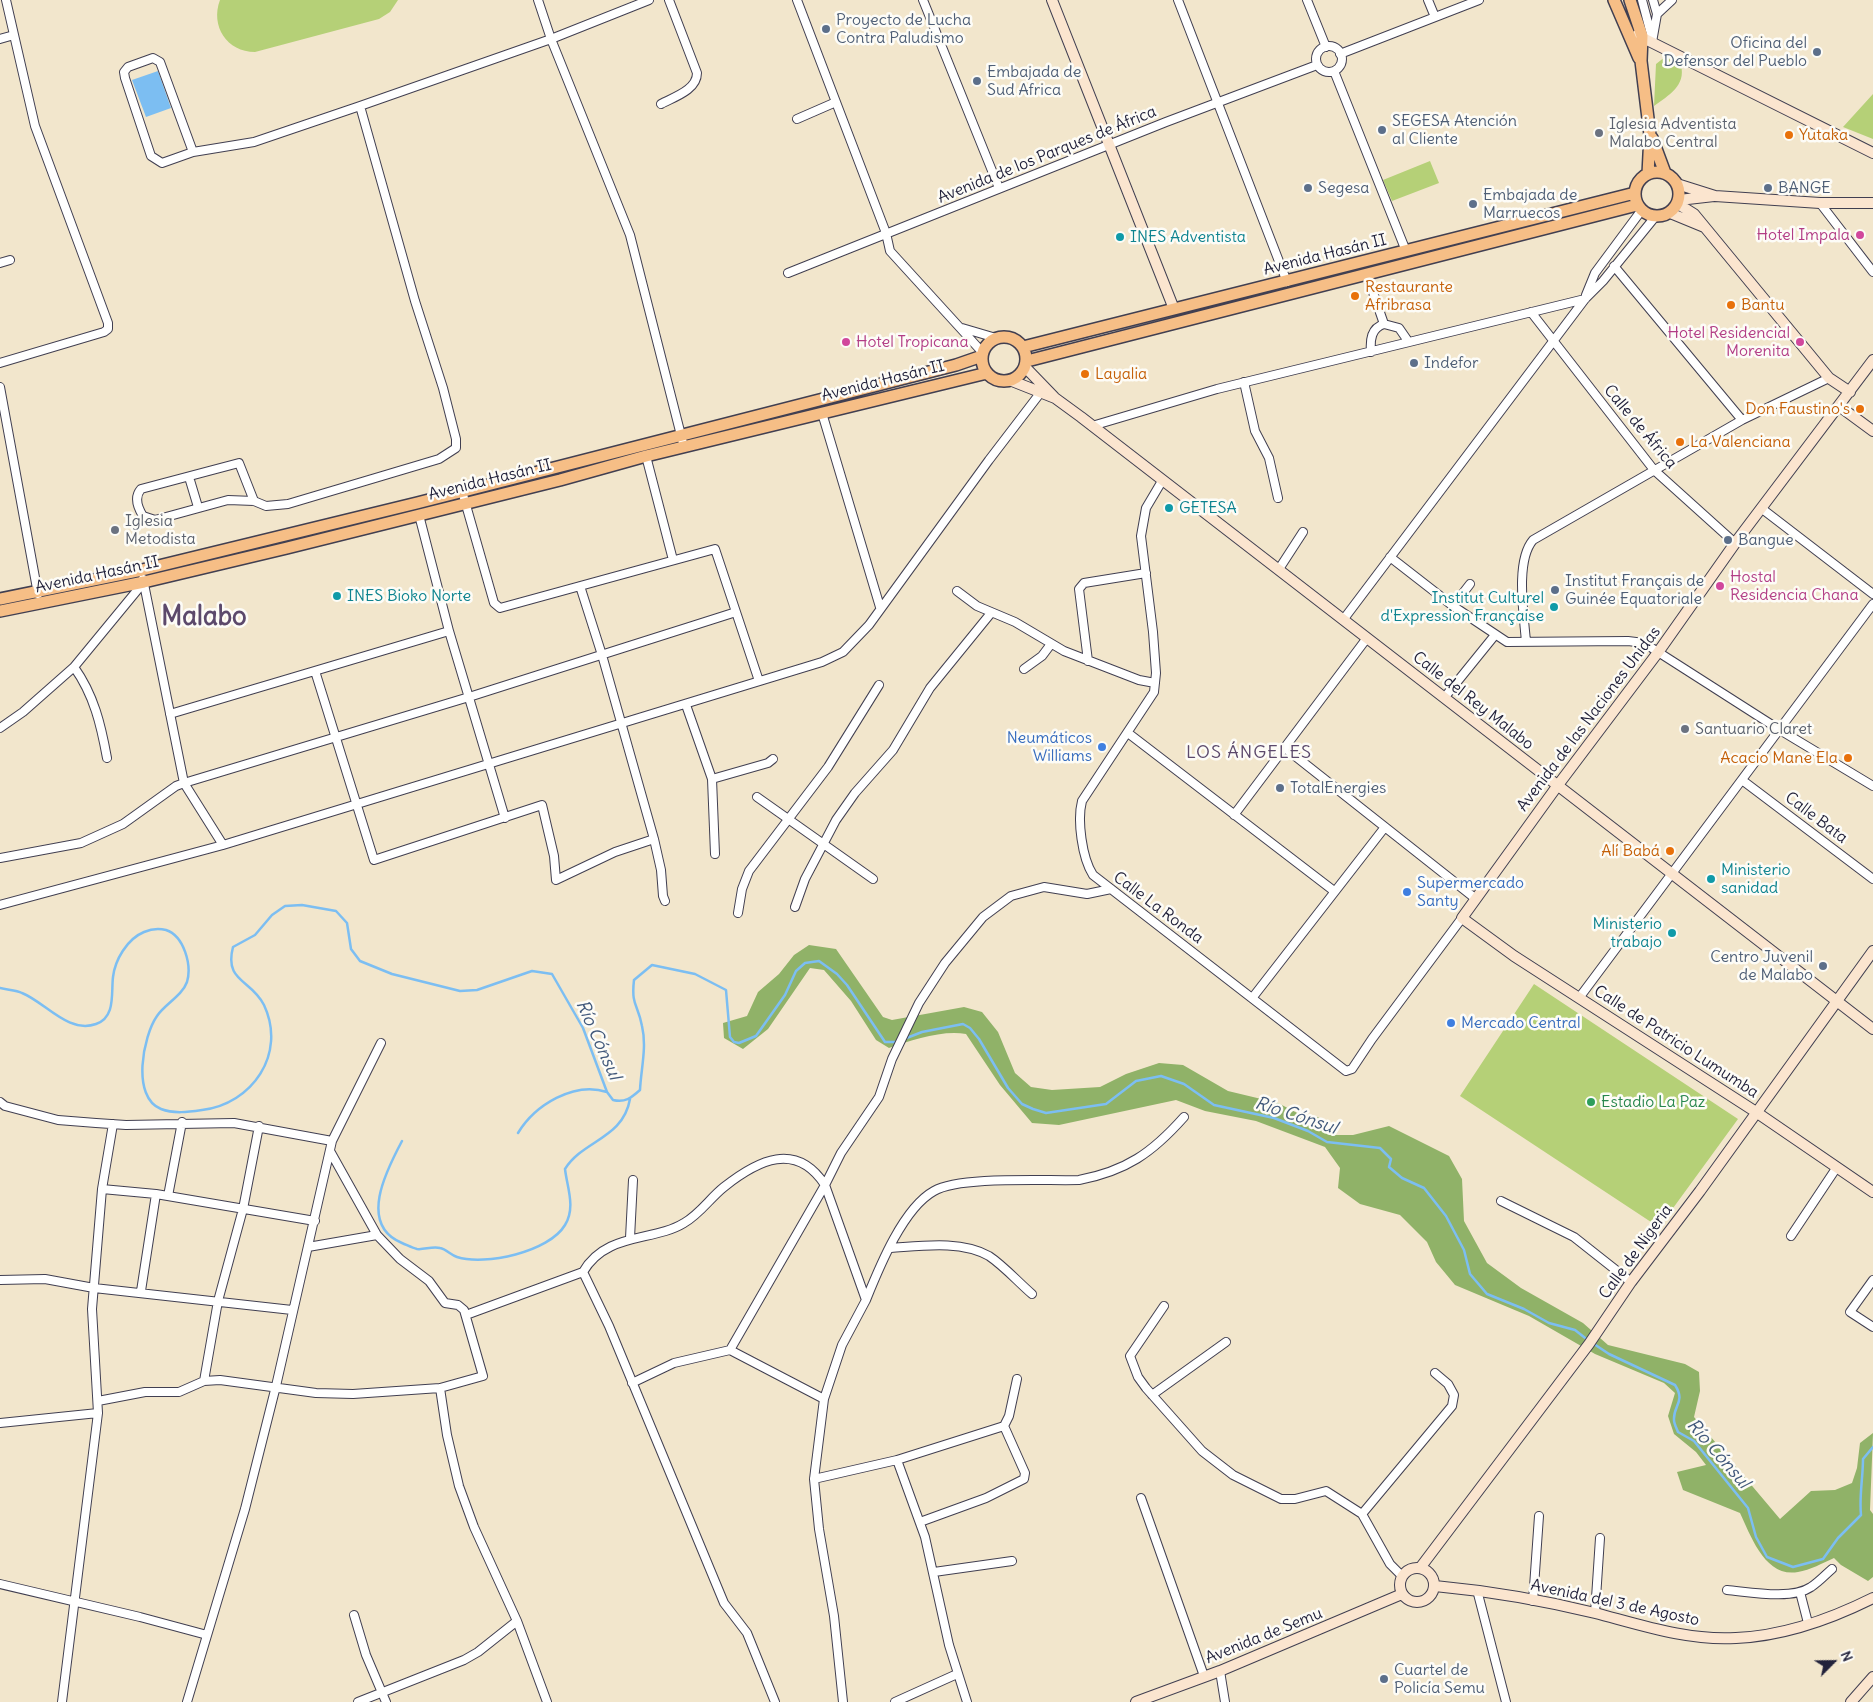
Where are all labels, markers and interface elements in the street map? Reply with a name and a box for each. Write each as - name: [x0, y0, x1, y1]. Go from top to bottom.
- place label: Proyecto de Lucha Contra Paludismo: [836, 10, 971, 48]
- marker: Proyecto de Lucha Contra Paludismo: [820, 23, 832, 35]
- place label: Oficina del Defensor del Pueblo: [1663, 33, 1807, 71]
- marker: Oficina del Defensor del Pueblo: [1811, 46, 1823, 58]
- place label: Embajada de Sud Africa: [987, 62, 1081, 100]
- marker: Embajada de Sud Africa: [971, 75, 983, 87]
- street label: Avenida de los Parques de África: [935, 102, 1159, 208]
- place label: SEGESA Atención al Cliente: [1392, 111, 1517, 149]
- place label: Iglesia Adventista Malabo Central: [1609, 114, 1737, 152]
- marker: SEGESA Atención al Cliente: [1376, 124, 1388, 136]
- place label: Yutaka: [1799, 125, 1848, 145]
- marker: Iglesia Adventista Malabo Central: [1593, 127, 1605, 139]
- marker: Yutaka: [1783, 129, 1795, 141]
- place label: Segesa: [1318, 178, 1369, 198]
- place label: BANGE: [1778, 178, 1831, 198]
- marker: Segesa: [1302, 182, 1314, 194]
- marker: BANGE: [1762, 182, 1774, 194]
- place label: Embajada de Marruecos: [1483, 185, 1577, 223]
- marker: Embajada de Marruecos: [1467, 198, 1479, 210]
- place label: Hotel Impala: [1757, 225, 1850, 245]
- place label: INES Adventista: [1130, 227, 1246, 247]
- marker: Hotel Impala: [1854, 229, 1866, 241]
- street label: Avenida Hasán II: [1262, 230, 1388, 280]
- marker: INES Adventista: [1114, 231, 1126, 243]
- place label: Restaurante Afribrasa: [1365, 277, 1453, 315]
- marker: Restaurante Afribrasa: [1349, 290, 1361, 302]
- place label: Bantu: [1741, 295, 1784, 315]
- marker: Bantu: [1725, 299, 1737, 311]
- place label: Hotel Residencial Morenita: [1667, 323, 1790, 361]
- place label: Hotel Tropicana: [856, 332, 969, 352]
- marker: Hotel Tropicana: [840, 336, 852, 348]
- marker: Hotel Residencial Morenita: [1794, 336, 1806, 348]
- place label: Indefor: [1424, 353, 1479, 373]
- street label: Avenida Hasán II: [820, 356, 946, 406]
- marker: Indefor: [1408, 357, 1420, 369]
- place label: Layalia: [1095, 364, 1147, 384]
- marker: Layalia: [1079, 368, 1091, 380]
- street label: Calle de África: [1599, 381, 1681, 473]
- place label: Don Faustino's: [1745, 399, 1850, 419]
- marker: Don Faustino's: [1854, 403, 1866, 415]
- place label: La Valenciana: [1690, 432, 1791, 452]
- marker: La Valenciana: [1674, 436, 1686, 448]
- street label: Avenida Hasán II: [427, 455, 553, 505]
- place label: GETESA: [1179, 498, 1237, 518]
- marker: GETESA: [1163, 502, 1175, 514]
- place label: Iglesia Metodista: [125, 511, 196, 549]
- marker: Iglesia Metodista: [109, 524, 121, 536]
- place label: Bangue: [1738, 530, 1794, 550]
- marker: Bangue: [1722, 534, 1734, 546]
- street label: Avenida Hasán II: [33, 553, 161, 597]
- place label: Hostal Residencia Chana: [1730, 567, 1859, 605]
- place label: Institut Français de Guinée Equatoriale: [1565, 571, 1704, 609]
- marker: Hostal Residencia Chana: [1714, 580, 1726, 592]
- marker: Institut Français de Guinée Equatoriale: [1549, 584, 1561, 596]
- place label: INES Bioko Norte: [347, 586, 471, 606]
- place label: Institut Culturel d'Expression Française: [1381, 588, 1544, 626]
- marker: INES Bioko Norte: [331, 590, 343, 602]
- marker: Institut Culturel d'Expression Française: [1548, 601, 1560, 613]
- district label: Malabo: [161, 602, 247, 634]
- street label: Avenida de las Naciones Unidas: [1513, 623, 1665, 815]
- street label: Calle del Rey Malabo: [1409, 648, 1537, 754]
- place label: Santuario Claret: [1695, 719, 1812, 739]
- marker: Santuario Claret: [1679, 723, 1691, 735]
- place label: Neumáticos Williams: [1007, 728, 1092, 766]
- marker: Neumáticos Williams: [1096, 741, 1108, 753]
- district label: LOS ÁNGELES: [1185, 742, 1313, 764]
- place label: Acacio Mane Ela: [1720, 748, 1838, 768]
- marker: Acacio Mane Ela: [1842, 752, 1854, 764]
- place label: TotalEnergies: [1290, 778, 1386, 798]
- marker: TotalEnergies: [1274, 782, 1286, 794]
- street label: Calle Bata: [1781, 788, 1851, 848]
- place label: Alí Babá: [1601, 841, 1660, 861]
- marker: Alí Babá: [1664, 845, 1676, 857]
- place label: Ministerio sanidad: [1721, 860, 1791, 898]
- street label: Calle La Ronda: [1109, 868, 1207, 948]
- place label: Supermercado Santy: [1417, 873, 1524, 911]
- marker: Ministerio sanidad: [1705, 873, 1717, 885]
- marker: Supermercado Santy: [1401, 886, 1413, 898]
- place label: Ministerio trabajo: [1592, 914, 1662, 952]
- marker: Ministerio trabajo: [1666, 927, 1678, 939]
- place label: Centro Juvenil de Malabo: [1710, 947, 1813, 985]
- marker: Centro Juvenil de Malabo: [1817, 960, 1829, 972]
- street label: Calle de Patricio Lumumba: [1590, 982, 1762, 1102]
- water label: Río Cónsul: [571, 997, 625, 1083]
- place label: Mercado Central: [1461, 1013, 1580, 1033]
- marker: Mercado Central: [1445, 1017, 1457, 1029]
- place label: Estadio La Paz: [1601, 1092, 1705, 1112]
- water label: Río Cónsul: [1252, 1093, 1340, 1139]
- marker: Estadio La Paz: [1585, 1096, 1597, 1108]
- street label: Calle de Nigeria: [1595, 1201, 1677, 1303]
- water label: Río Cónsul: [1682, 1415, 1754, 1493]
- street label: Avenida del 3 de Agosto: [1529, 1576, 1701, 1630]
- street label: Avenida de Semu: [1203, 1604, 1325, 1668]
- north arrow: [1808, 1637, 1858, 1687]
- text: N: [1837, 1648, 1857, 1664]
- place label: Cuartel de Policía Semu: [1394, 1660, 1485, 1698]
- marker: Cuartel de Policía Semu: [1378, 1673, 1390, 1685]

